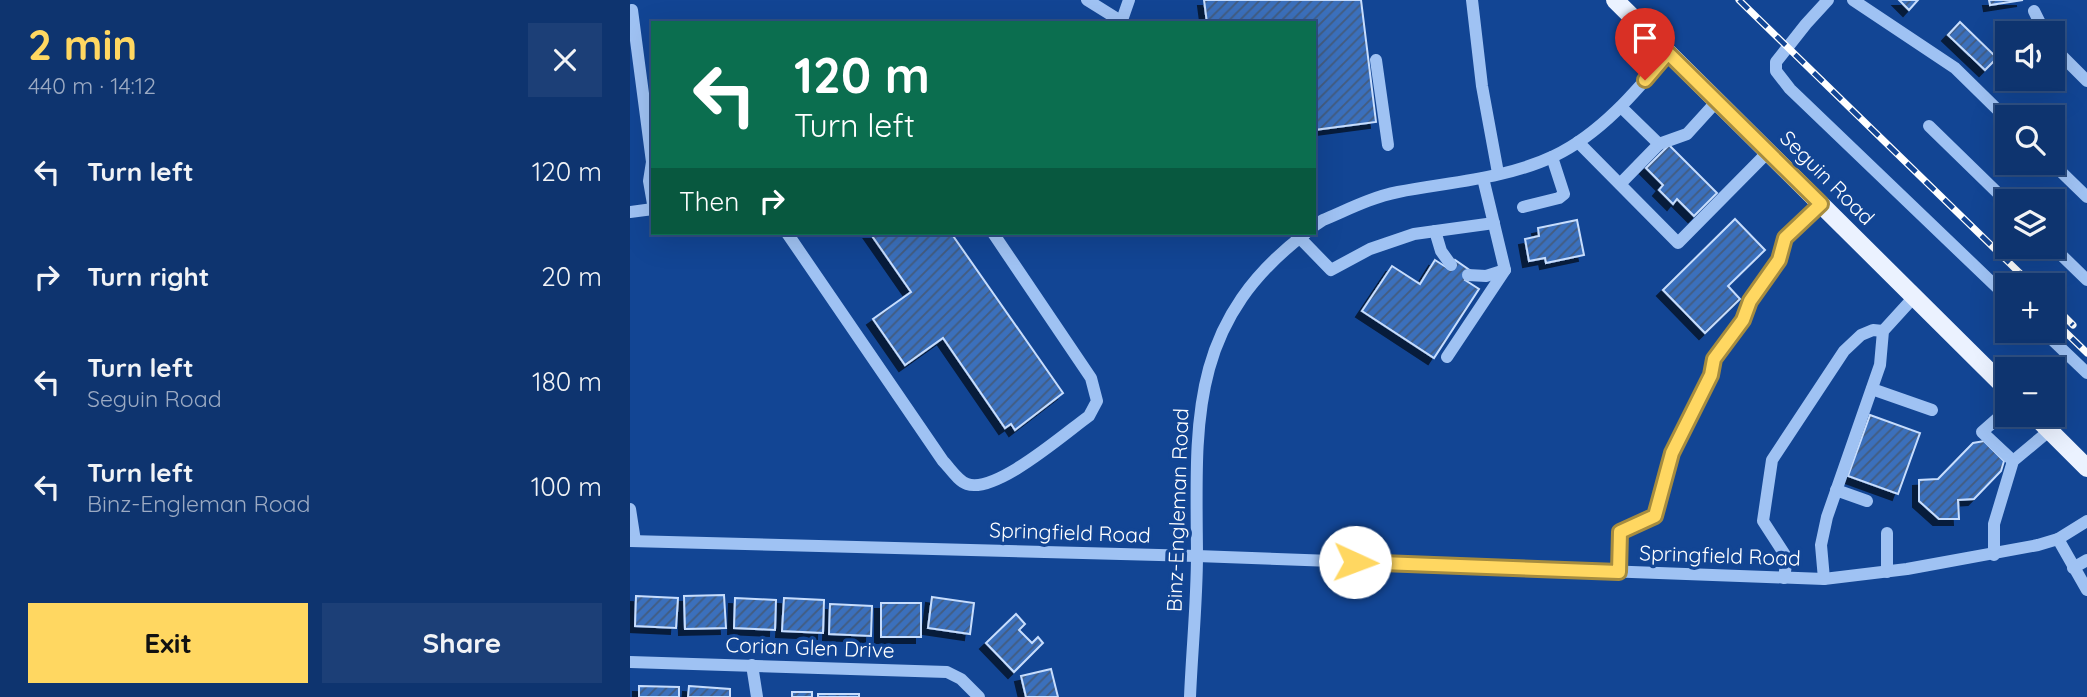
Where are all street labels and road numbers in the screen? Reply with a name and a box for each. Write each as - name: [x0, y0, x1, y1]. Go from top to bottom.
- street label: Seguin Road: [1775, 125, 1880, 230]
- street label: Binz-Engleman Road: [1160, 408, 1194, 612]
- street label: Springfield Road: [989, 516, 1151, 548]
- street label: Springfield Road: [1639, 539, 1801, 571]
- street label: Corian Glen Drive: [725, 631, 895, 663]

